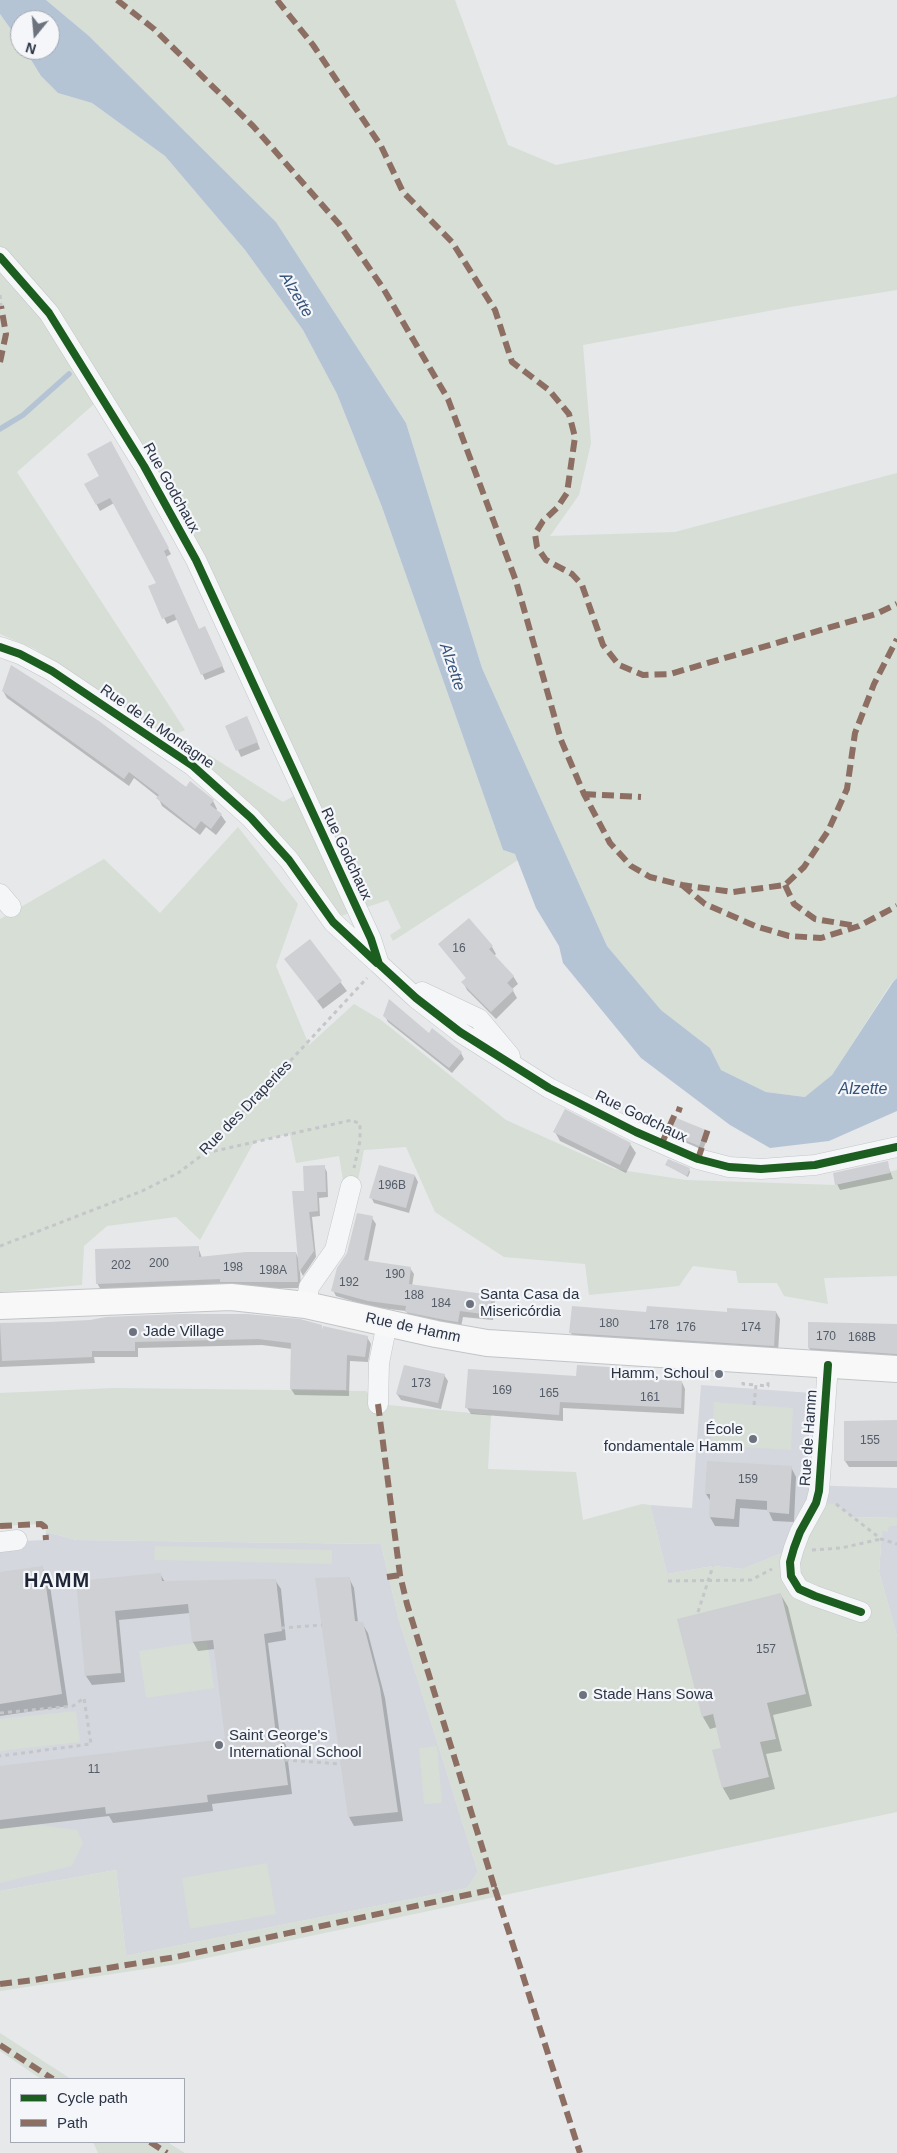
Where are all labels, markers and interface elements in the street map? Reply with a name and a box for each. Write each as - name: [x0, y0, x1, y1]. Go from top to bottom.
- north arrow: [10, 10, 60, 60]
- text: N: [24, 39, 38, 58]
- water label: Alzette: [275, 269, 317, 321]
- street label: Rue Godchaux: [139, 440, 203, 536]
- water label: Alzette: [435, 641, 469, 693]
- street label: Rue de la Montagne: [97, 681, 217, 773]
- street label: Rue Godchaux: [317, 805, 375, 903]
- house number: 16: [452, 942, 466, 956]
- street label: Rue des Draperies: [196, 1057, 296, 1159]
- water label: Alzette: [839, 1080, 887, 1100]
- street label: Rue Godchaux: [592, 1087, 690, 1147]
- house number: 196B: [378, 1179, 406, 1193]
- house number: 200: [149, 1257, 169, 1271]
- house number: 202: [111, 1259, 131, 1273]
- house number: 198: [223, 1261, 243, 1275]
- house number: 198A: [259, 1264, 287, 1278]
- house number: 190: [385, 1268, 405, 1282]
- house number: 192: [339, 1276, 359, 1290]
- place label: Santa Casa da Misericórdia: [480, 1286, 579, 1321]
- house number: 188: [404, 1289, 424, 1303]
- house number: 184: [431, 1297, 451, 1311]
- marker: Santa Casa da Misericórdia: [464, 1298, 476, 1310]
- street label: Rue de Hamm: [364, 1309, 462, 1347]
- house number: 180: [599, 1317, 619, 1331]
- house number: 178: [649, 1319, 669, 1333]
- house number: 176: [676, 1321, 696, 1335]
- house number: 174: [741, 1321, 761, 1335]
- place label: Jade Village: [143, 1323, 224, 1341]
- marker: Jade Village: [127, 1326, 139, 1338]
- house number: 170: [816, 1330, 836, 1344]
- house number: 168B: [848, 1331, 876, 1345]
- place label: Hamm, Schoul: [611, 1365, 709, 1383]
- marker: Hamm, Schoul: [713, 1368, 725, 1380]
- house number: 173: [411, 1377, 431, 1391]
- house number: 169: [492, 1384, 512, 1398]
- house number: 165: [539, 1387, 559, 1401]
- street label: Rue de Hamm: [797, 1389, 821, 1487]
- house number: 161: [640, 1391, 660, 1405]
- place label: École fondamentale Hamm: [604, 1421, 743, 1456]
- marker: École fondamentale Hamm: [747, 1433, 759, 1445]
- house number: 155: [860, 1434, 880, 1448]
- house number: 159: [738, 1473, 758, 1487]
- district label: HAMM: [23, 1569, 91, 1593]
- house number: 157: [756, 1643, 776, 1657]
- place label: Stade Hans Sowa: [593, 1686, 713, 1704]
- marker: Stade Hans Sowa: [577, 1689, 589, 1701]
- place label: Saint George's International School: [229, 1727, 362, 1762]
- marker: Saint George's International School: [213, 1739, 225, 1751]
- house number: 11: [88, 1763, 100, 1777]
- legend: [10, 2078, 185, 2143]
- text: Cycle path: [57, 2089, 128, 2106]
- text: Path: [57, 2114, 88, 2131]

